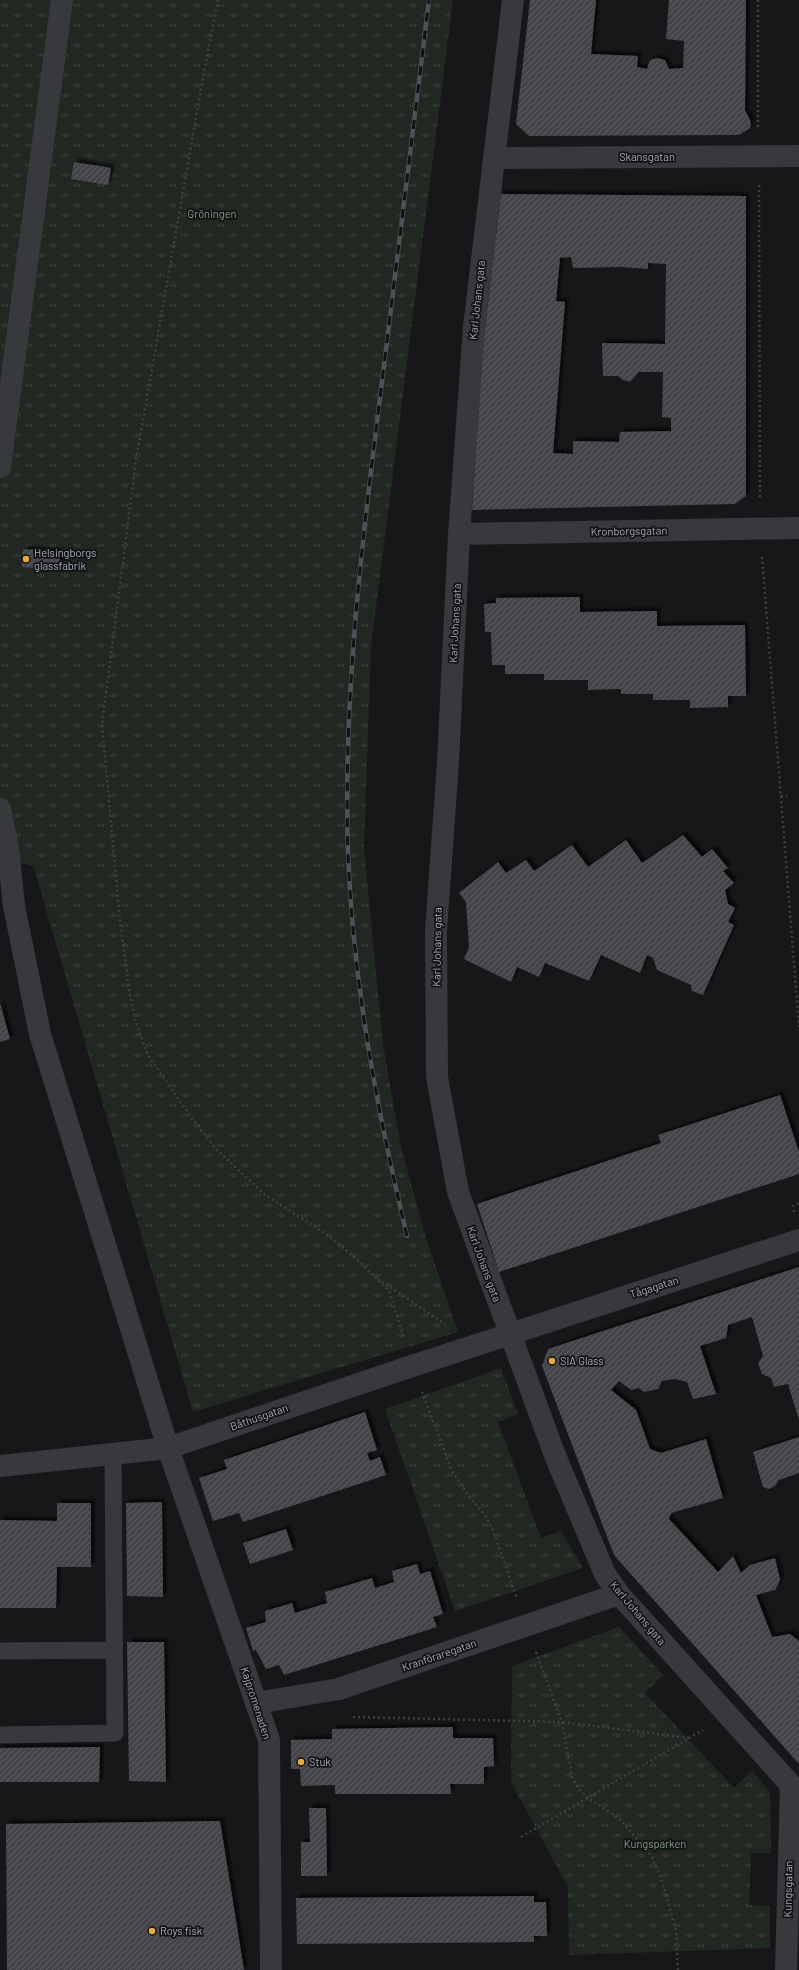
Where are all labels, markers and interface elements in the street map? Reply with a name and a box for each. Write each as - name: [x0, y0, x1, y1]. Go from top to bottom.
- street label: Skansgatan: [619, 150, 675, 163]
- park label: Gröningen: [188, 207, 237, 220]
- street label: Karl Johans gata: [466, 260, 487, 340]
- street label: Kronborgsgatan: [591, 523, 667, 538]
- place label: Helsingborgs glassfabrik: [34, 546, 96, 572]
- marker: Helsingborgs glassfabrik: [21, 554, 31, 564]
- street label: Karl Johans gata: [446, 583, 463, 663]
- street label: Karl Johans gata: [429, 907, 444, 987]
- street label: Karl Johans gata: [465, 1224, 504, 1303]
- street label: Tågagatan: [628, 1273, 680, 1300]
- place label: SIA Glass: [560, 1354, 603, 1367]
- marker: SIA Glass: [547, 1356, 557, 1366]
- street label: Båthusgatan: [228, 1400, 290, 1433]
- street label: Karl Johans gata: [608, 1578, 669, 1647]
- street label: Kranföraregatan: [400, 1636, 478, 1673]
- street label: Kajpromenaden: [239, 1665, 274, 1741]
- place label: Stuk: [309, 1755, 331, 1768]
- marker: Stuk: [296, 1757, 306, 1767]
- park label: Kungsparken: [624, 1837, 686, 1850]
- street label: Kungsgatan: [781, 1860, 794, 1917]
- place label: Roys fisk: [160, 1924, 203, 1937]
- marker: Roys fisk: [147, 1926, 157, 1936]

